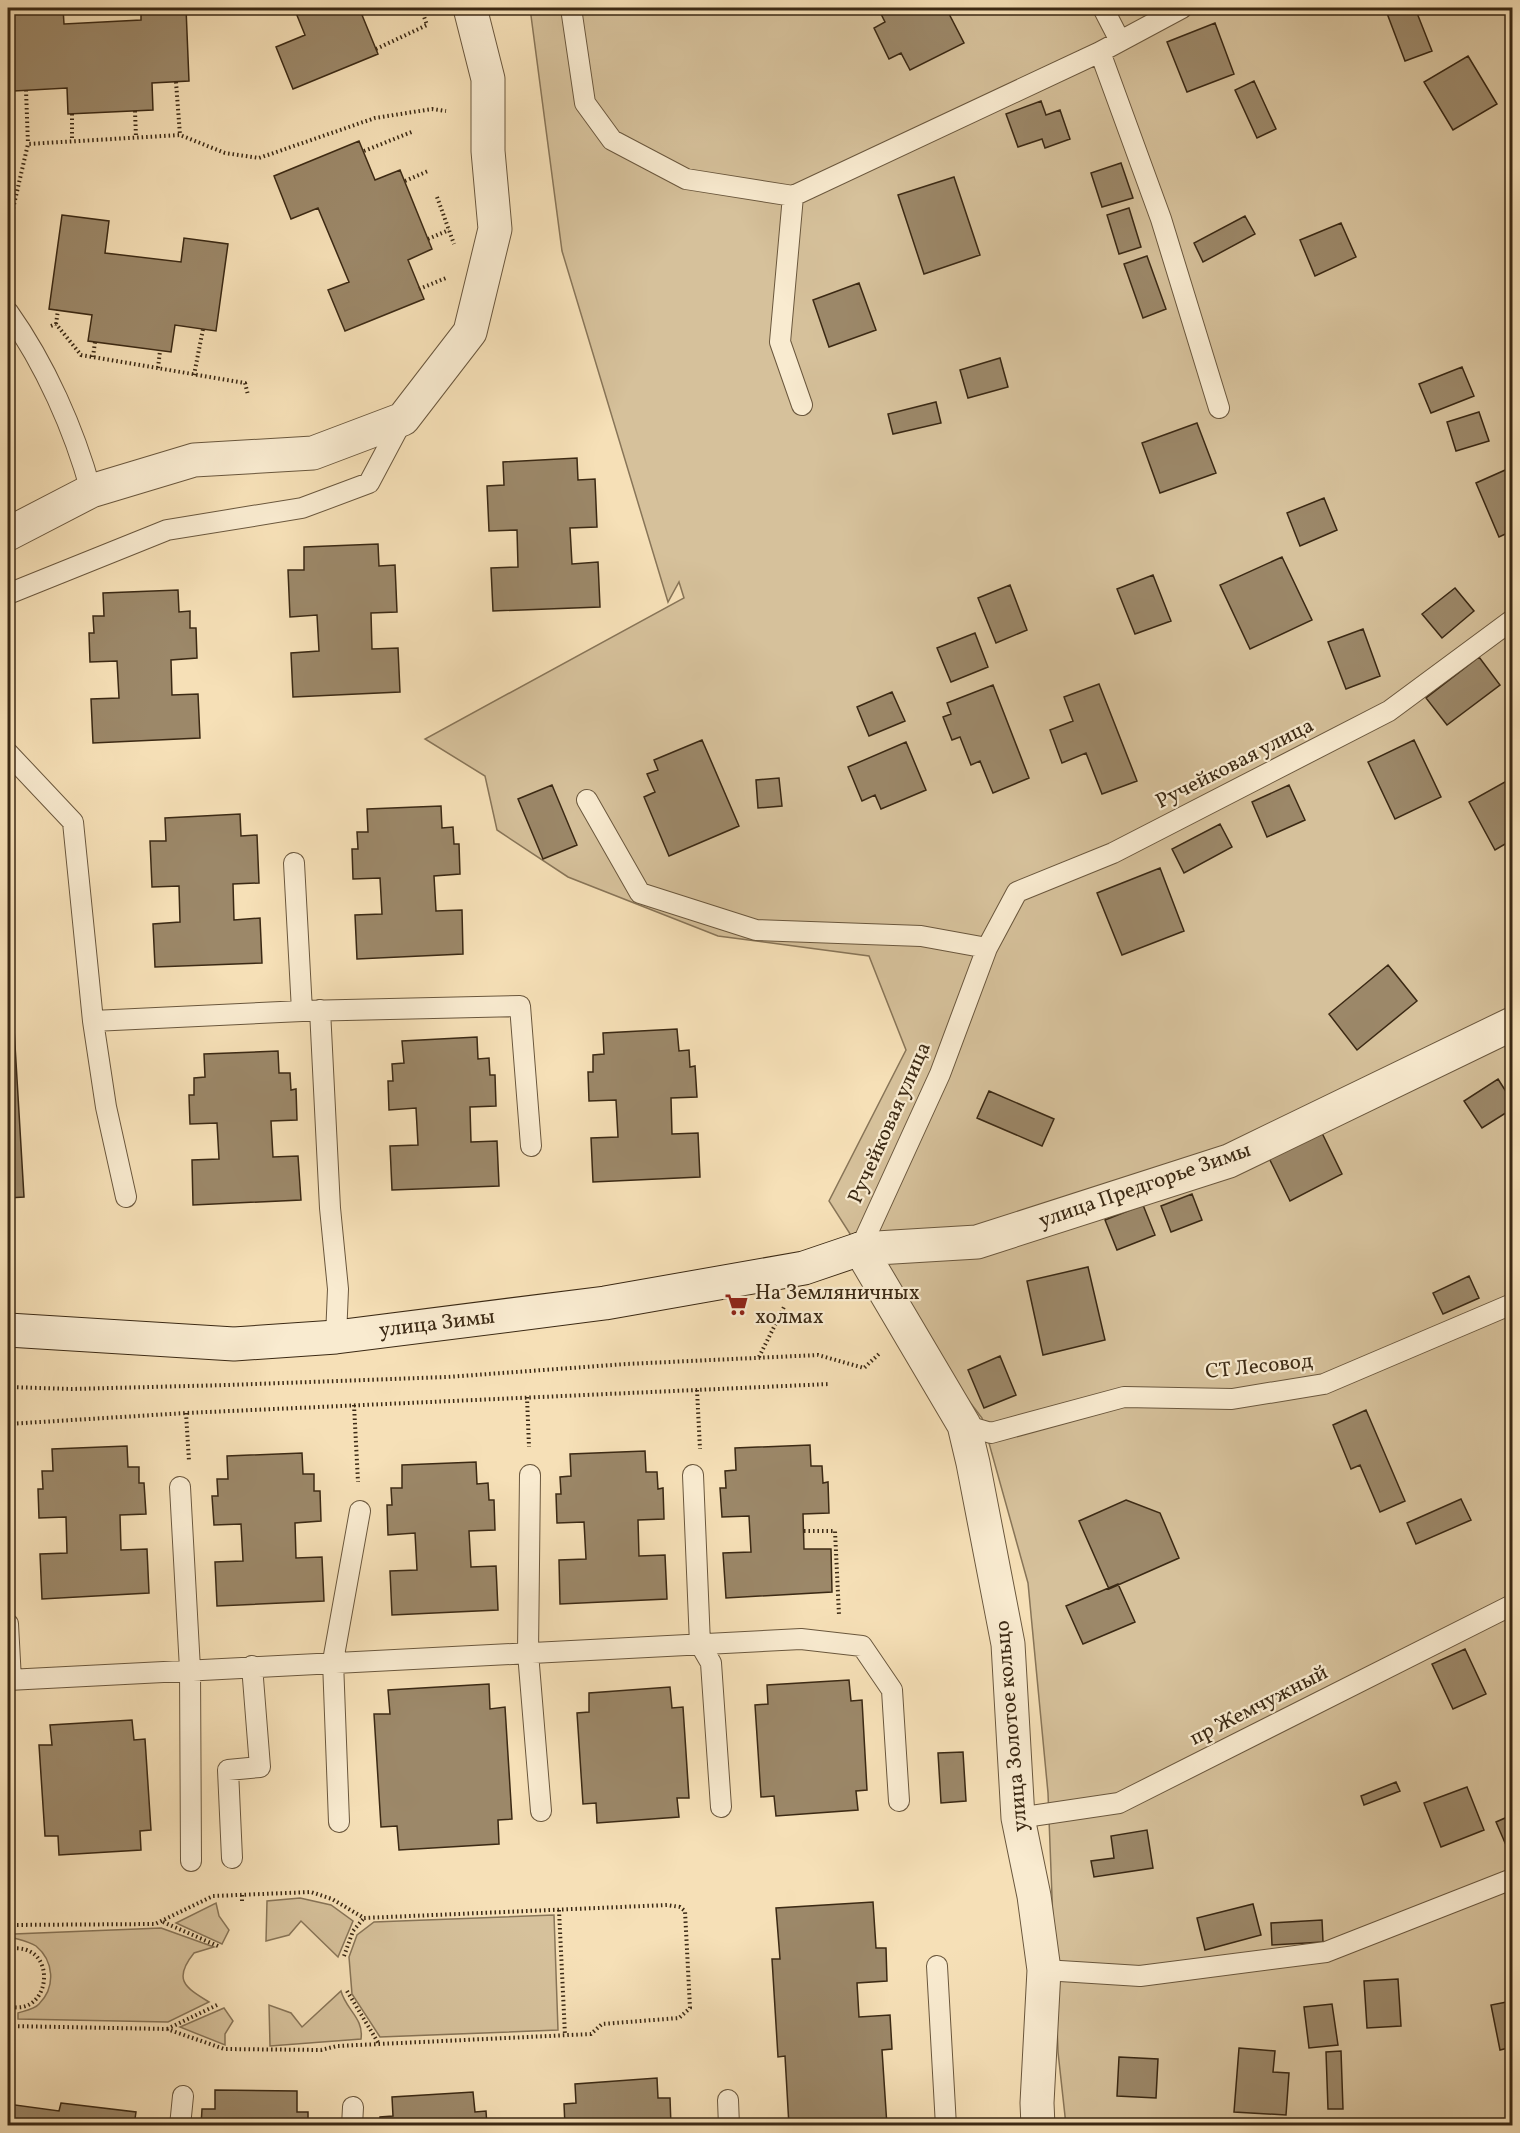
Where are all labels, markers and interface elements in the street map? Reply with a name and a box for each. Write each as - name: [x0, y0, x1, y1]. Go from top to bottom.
- street label: Ручейковая улица: [1151, 712, 1319, 816]
- street label: Ручейковая улица: [841, 1038, 939, 1208]
- street label: улица Предгорье Зимы: [1035, 1136, 1255, 1236]
- place label: На Земляничных холмах: [755, 1279, 920, 1332]
- supermarket icon: На Земляничных холмах: [724, 1292, 750, 1318]
- street label: улица Зимы: [377, 1302, 497, 1345]
- street label: СТ Лесовод: [1204, 1347, 1314, 1387]
- street label: улица Золотое кольцо: [988, 1619, 1036, 1833]
- street label: пр Жемчужный: [1185, 1659, 1333, 1753]

